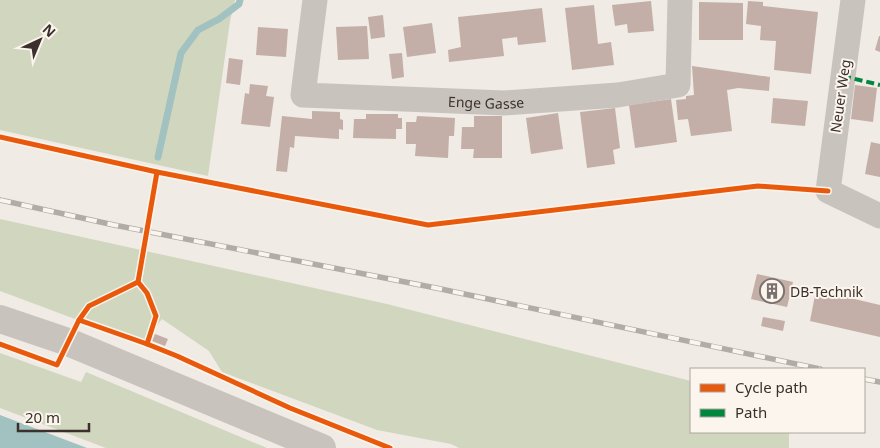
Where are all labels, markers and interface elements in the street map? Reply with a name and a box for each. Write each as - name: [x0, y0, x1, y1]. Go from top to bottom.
- north arrow: [15, 15, 65, 65]
- text: N: [39, 19, 60, 41]
- street label: Neuer Weg: [825, 58, 855, 134]
- street label: Enge Gasse: [448, 91, 525, 113]
- building icon: DB-Technik: [759, 278, 785, 304]
- place label: DB-Technik: [790, 282, 864, 301]
- legend: [690, 368, 865, 433]
- text: Cycle path: [735, 377, 808, 397]
- scale bar: [18, 400, 89, 432]
- text: Path: [735, 402, 767, 422]
- text: 20 m: [25, 407, 60, 427]

